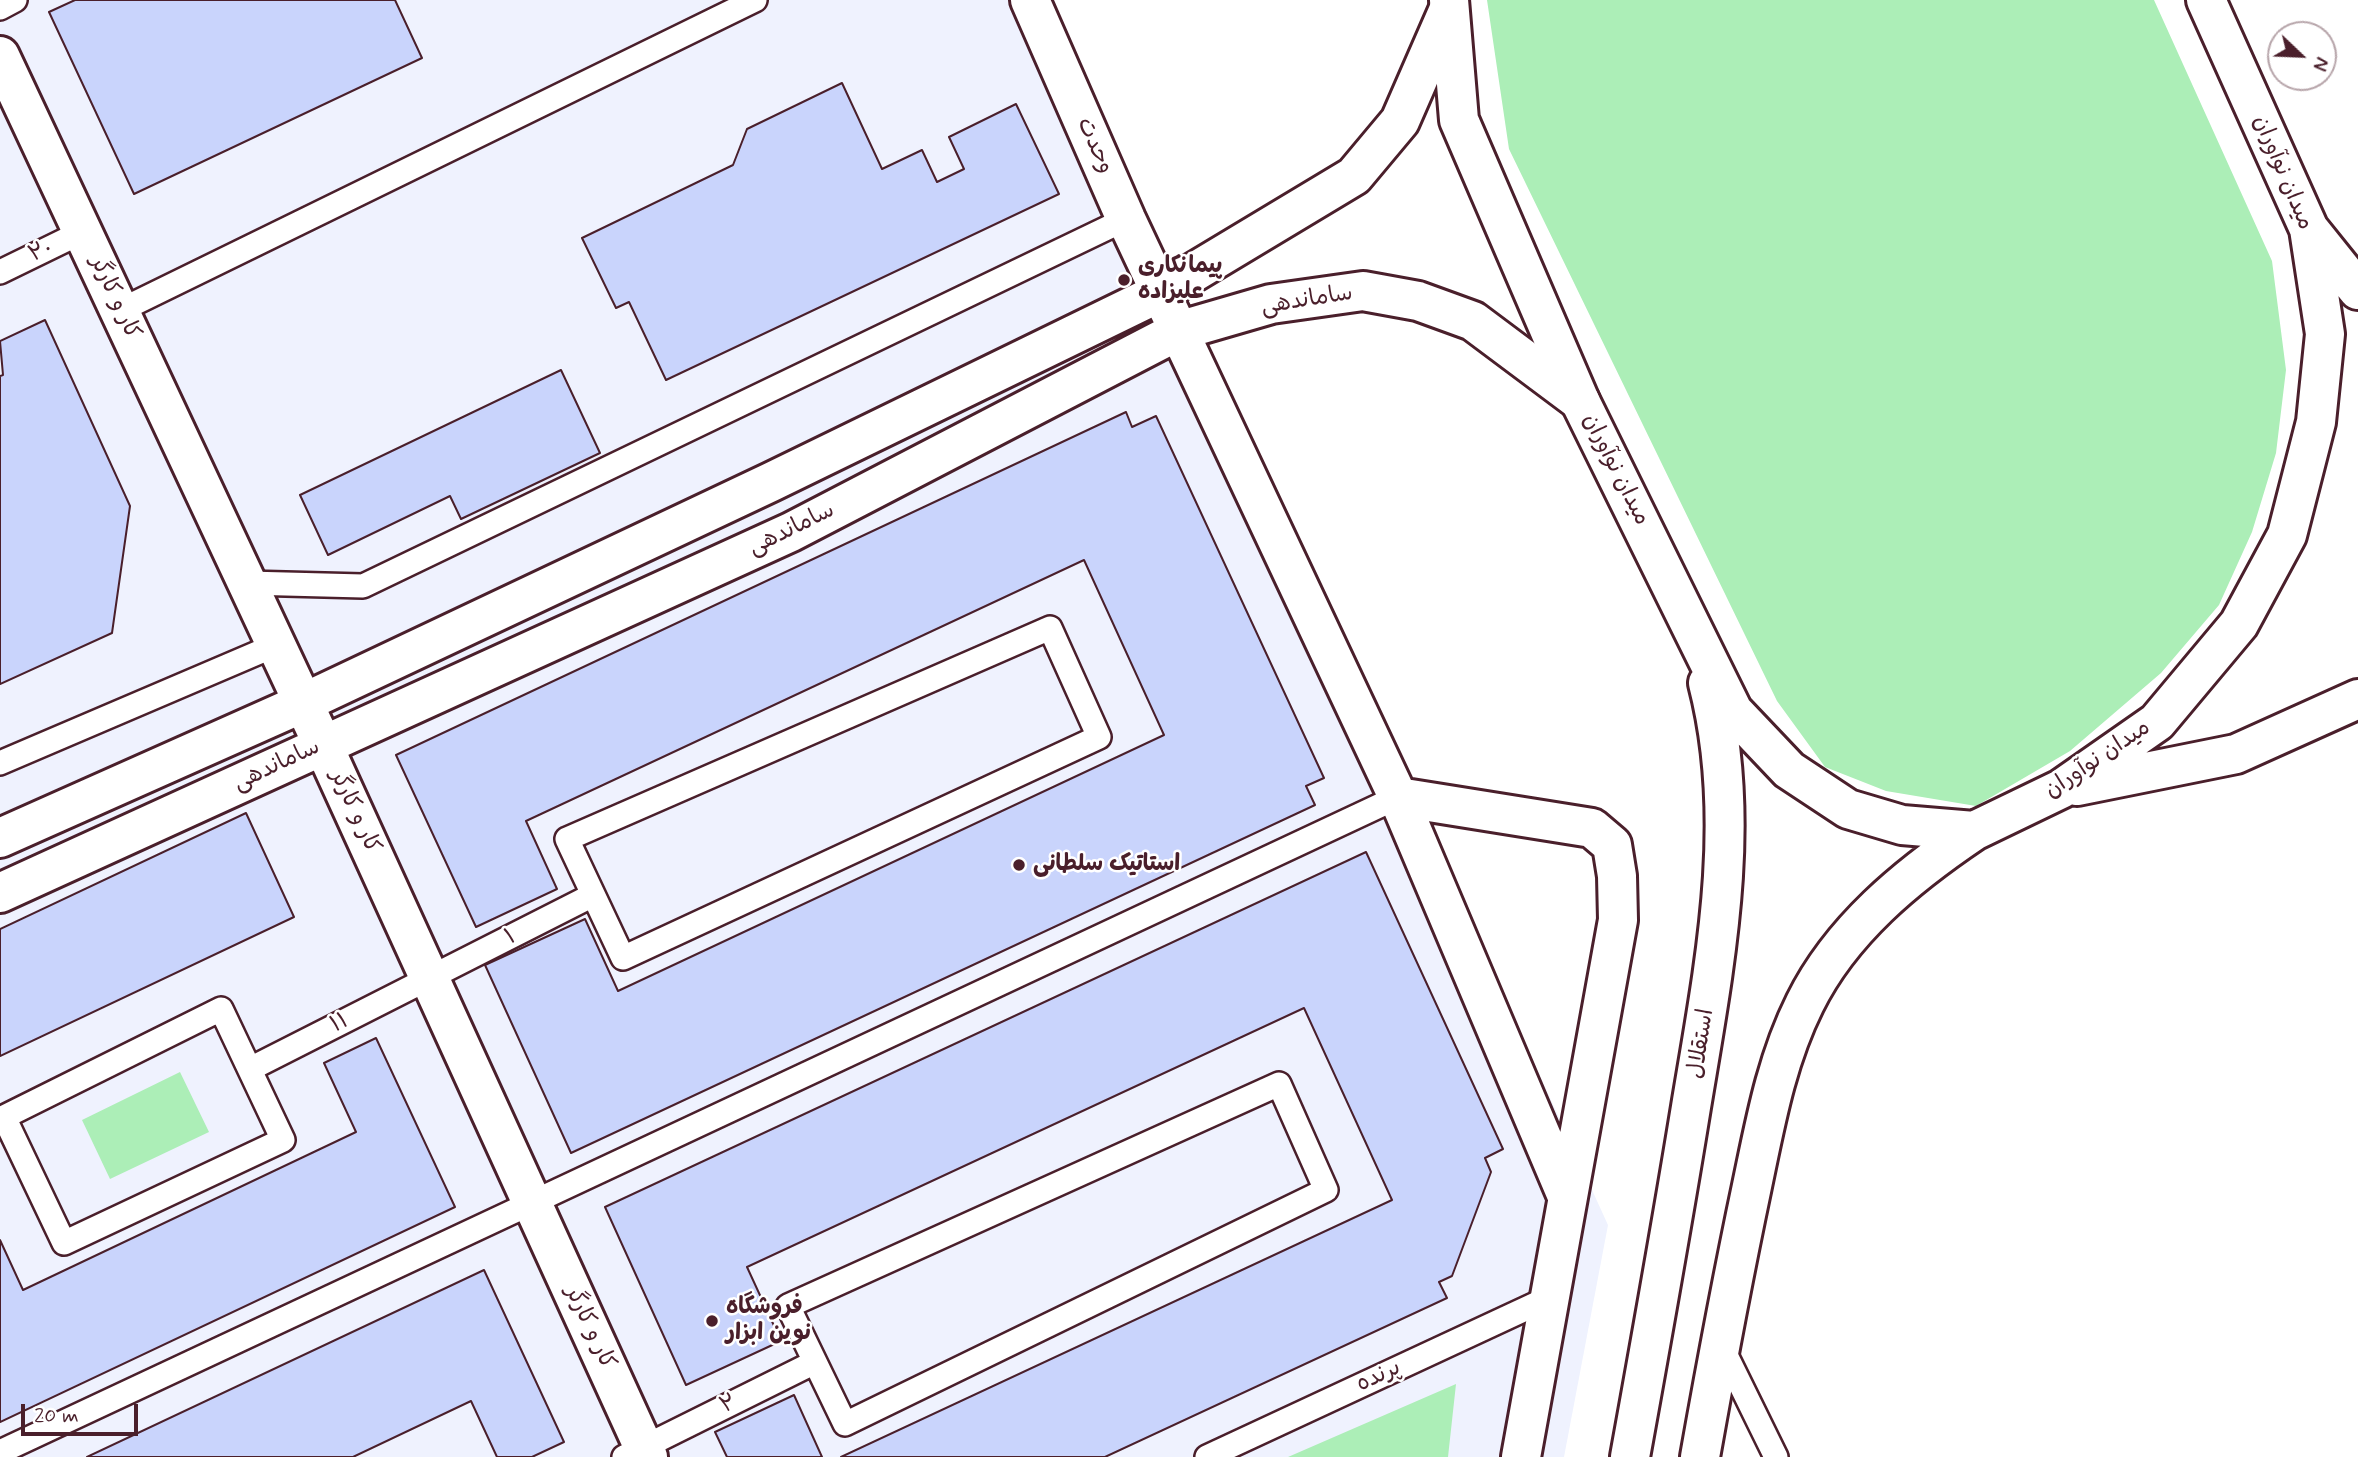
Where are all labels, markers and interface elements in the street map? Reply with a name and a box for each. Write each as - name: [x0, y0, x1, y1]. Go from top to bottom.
- north arrow: [2267, 21, 2337, 91]
- text: N: [2306, 53, 2334, 74]
- street label: میدان نوآوران: [2246, 112, 2318, 234]
- street label: وحدت: [1070, 114, 1118, 178]
- street label: ۲۰: [25, 235, 57, 269]
- street label: کار و کارگر: [83, 252, 145, 344]
- place label: پیمانکاری علیزاده: [1138, 253, 1222, 307]
- marker: پیمانکاری علیزاده: [1116, 272, 1132, 288]
- street label: ساماندهی: [1259, 280, 1355, 322]
- street label: میدان نوآوران: [1575, 410, 1655, 530]
- street label: ساماندهی: [744, 497, 840, 563]
- street label: میدان نوآوران: [2040, 715, 2156, 805]
- street label: ساماندهی: [229, 734, 325, 798]
- street label: کار و کارگر: [323, 766, 385, 858]
- place label: استاتیک سلطانی: [1033, 851, 1180, 879]
- marker: استاتیک سلطانی: [1011, 857, 1027, 873]
- street label: ۱: [501, 924, 521, 952]
- street label: استقلال: [1683, 1007, 1721, 1081]
- street label: ۱۱: [326, 1008, 354, 1040]
- street label: کار و کارگر: [558, 1282, 620, 1374]
- place label: فروشگاه نوین ابزار: [726, 1294, 811, 1348]
- marker: فروشگاه نوین ابزار: [704, 1313, 720, 1329]
- street label: پرنده: [1352, 1355, 1406, 1399]
- street label: ۲: [716, 1389, 742, 1421]
- scale bar: [24, 1390, 142, 1434]
- text: 20 m: [34, 1402, 79, 1430]

